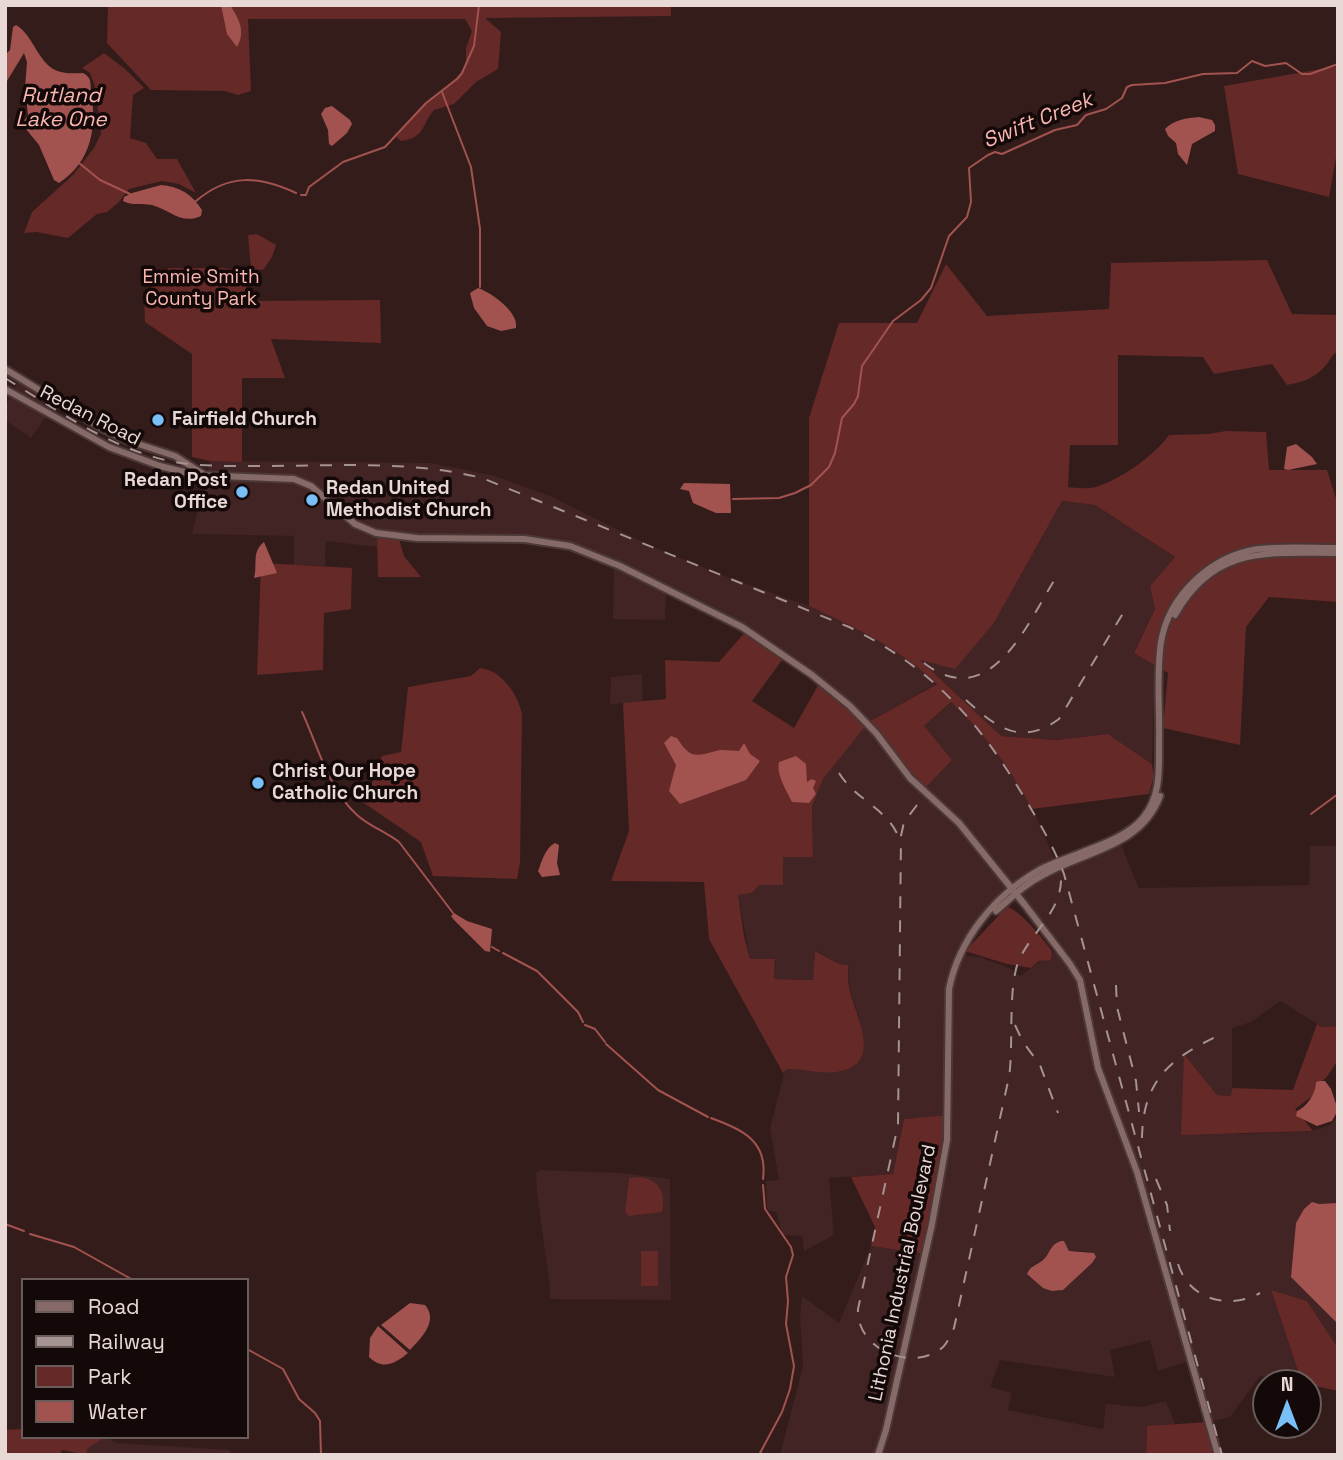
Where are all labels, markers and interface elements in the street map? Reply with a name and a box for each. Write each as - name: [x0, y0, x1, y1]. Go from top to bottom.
- water label: Rutland Lake One: [15, 83, 107, 133]
- water label: Swift Creek: [980, 88, 1096, 154]
- park label: Emmie Smith County Park: [142, 267, 260, 311]
- street label: Redan Road: [36, 381, 144, 451]
- place label: Fairfield Church: [172, 409, 317, 431]
- marker: Fairfield Church: [150, 412, 166, 428]
- place label: Redan Post Office: [124, 470, 228, 514]
- place label: Redan United Methodist Church: [326, 478, 491, 522]
- marker: Redan Post Office: [234, 484, 250, 500]
- marker: Redan United Methodist Church: [304, 492, 320, 508]
- place label: Christ Our Hope Catholic Church: [272, 761, 418, 805]
- marker: Christ Our Hope Catholic Church: [250, 775, 266, 791]
- street label: Lithonia Industrial Boulevard: [865, 1143, 941, 1403]
- legend: [21, 1278, 248, 1439]
- text: Road: [88, 1293, 140, 1320]
- text: Railway: [88, 1328, 165, 1355]
- text: Park: [88, 1363, 132, 1390]
- north arrow: [1252, 1369, 1322, 1439]
- text: N: [1281, 1372, 1293, 1397]
- text: Water: [88, 1398, 147, 1425]

